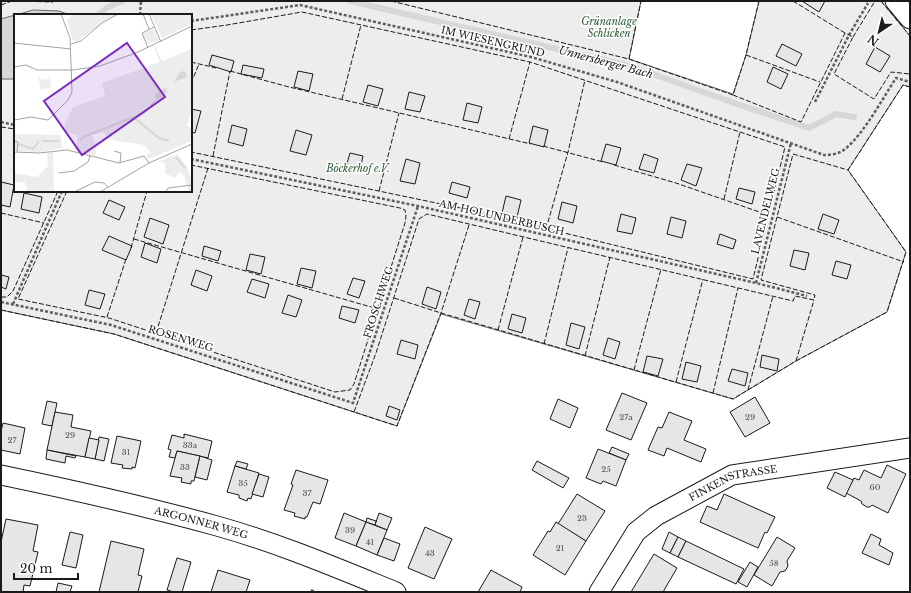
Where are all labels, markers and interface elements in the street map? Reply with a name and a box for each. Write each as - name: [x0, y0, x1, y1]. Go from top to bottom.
- north arrow: [859, 12, 899, 52]
- inset map: [14, 14, 192, 192]
- park label: Grünanlage Schlicken: [581, 15, 637, 40]
- street label: IM WIESENGRUND: [440, 23, 546, 60]
- text: N: [864, 31, 882, 49]
- water label: Unnersberger Bach: [557, 43, 655, 81]
- park label: Böckerhof e.V.: [325, 162, 390, 175]
- street label: LAVENDELWEG: [748, 166, 783, 256]
- street label: AM HOLUNDERBUSCH: [437, 196, 566, 238]
- street label: FROSCHWEG: [361, 264, 396, 340]
- street label: ROSENWEG: [147, 322, 215, 355]
- house number: 27a: [619, 412, 633, 422]
- house number: 29: [745, 412, 755, 422]
- house number: 29: [65, 430, 75, 440]
- house number: 27: [8, 435, 17, 445]
- house number: 33a: [183, 440, 198, 450]
- house number: 31: [122, 447, 131, 457]
- house number: 33: [180, 462, 190, 472]
- street label: FINKENSTRASSE: [686, 462, 778, 504]
- house number: 25: [601, 464, 611, 474]
- house number: 35: [238, 478, 248, 488]
- house number: 60: [870, 482, 881, 492]
- house number: 37: [303, 488, 312, 498]
- street label: ARGONNER WEG: [152, 504, 250, 542]
- house number: 23: [577, 513, 587, 523]
- house number: 39: [345, 525, 355, 535]
- house number: 41: [366, 537, 375, 547]
- house number: 21: [556, 543, 565, 553]
- house number: 43: [425, 548, 435, 558]
- scale bar: [14, 555, 78, 581]
- house number: 58: [769, 558, 779, 568]
- text: 20 m: [20, 561, 52, 576]

